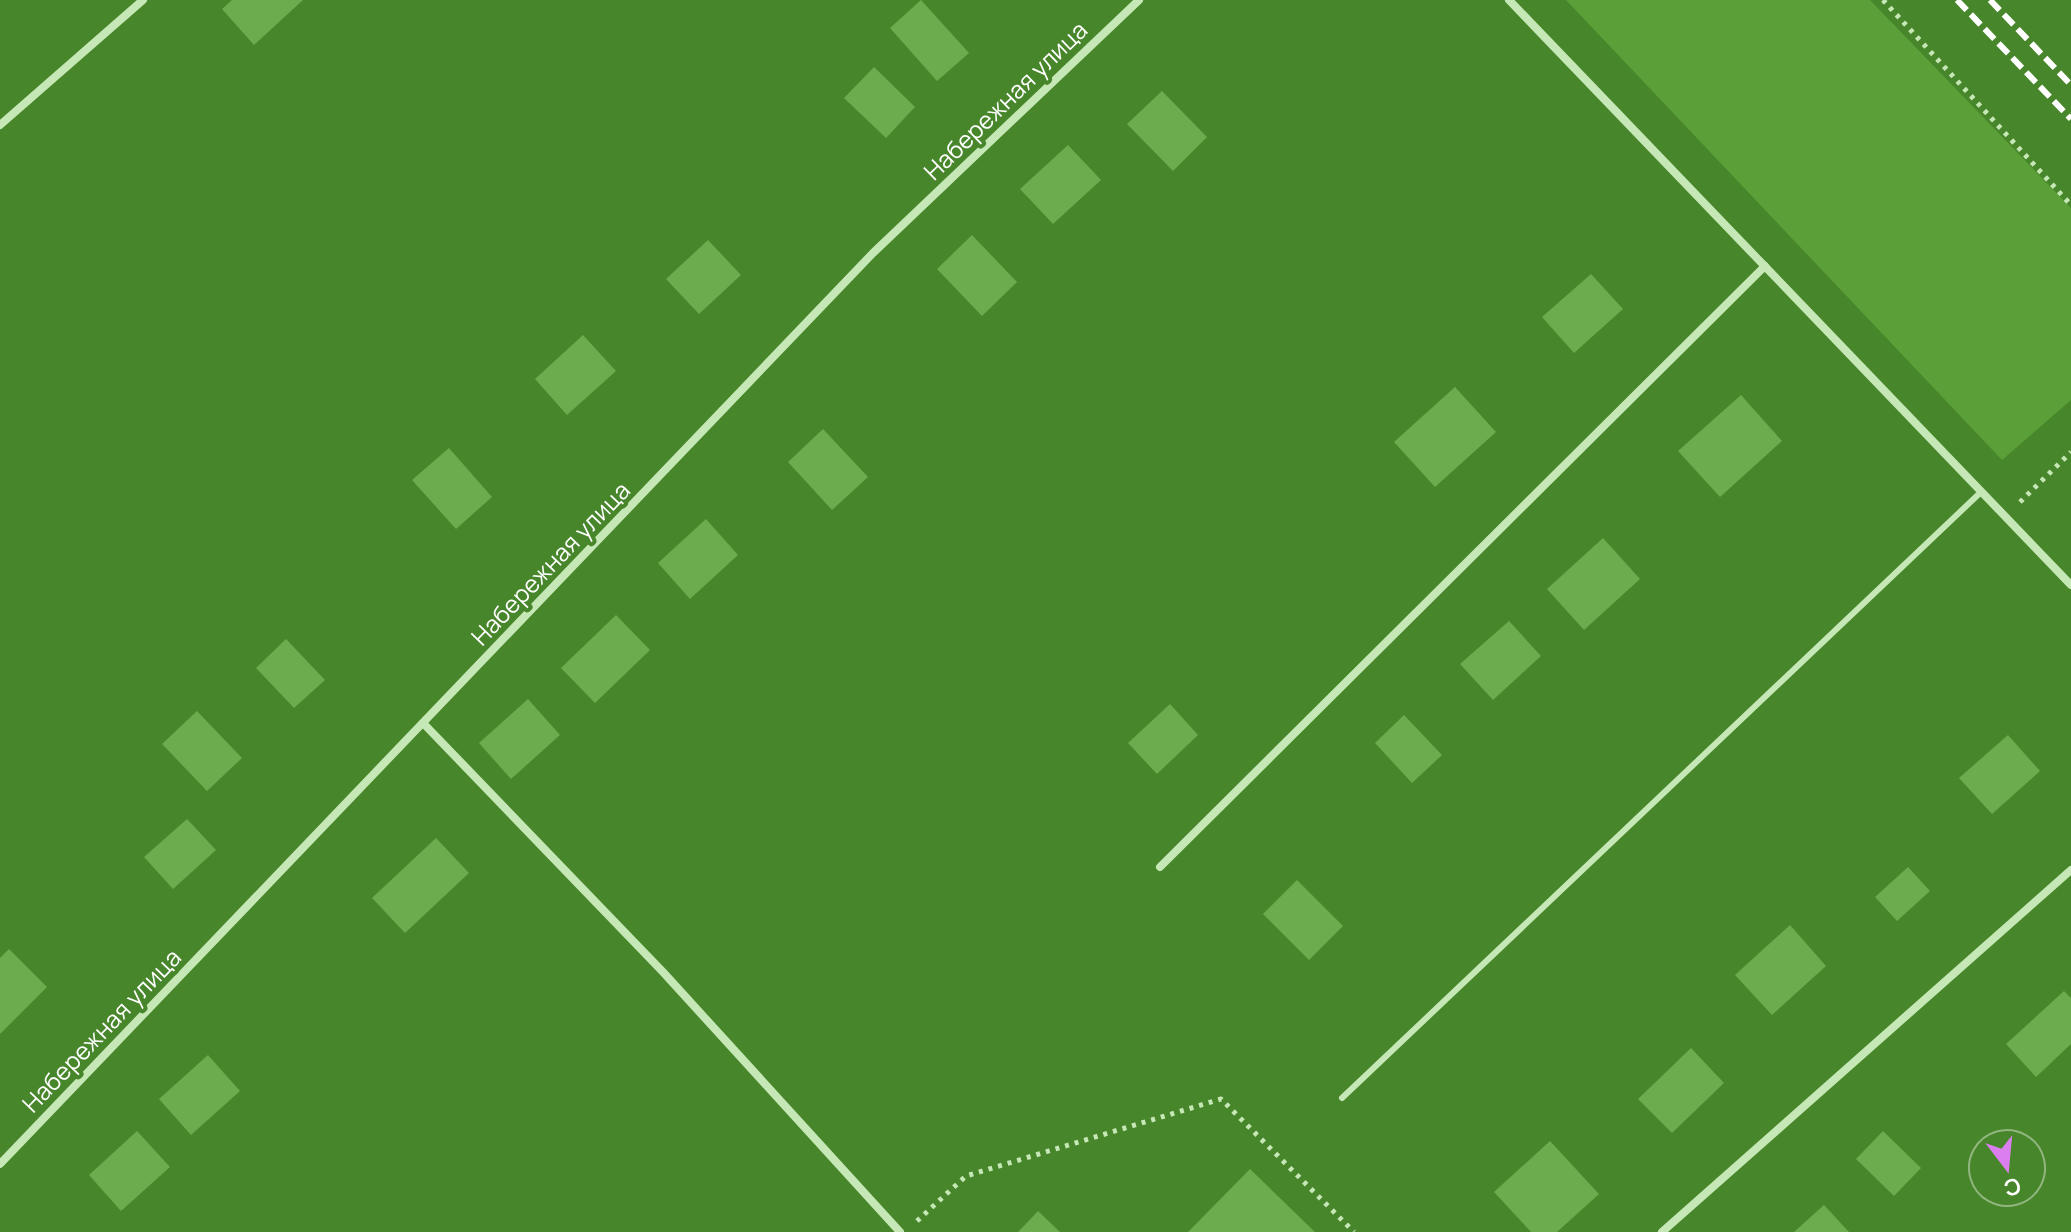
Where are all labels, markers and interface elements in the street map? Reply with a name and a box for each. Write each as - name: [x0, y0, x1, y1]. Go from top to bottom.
- street label: Набережная улица: [916, 13, 1094, 187]
- street label: Набережная улица: [463, 474, 637, 652]
- street label: Набережная улица: [14, 941, 188, 1119]
- north arrow: [1967, 1128, 2047, 1208]
- text: С: [2001, 1171, 2024, 1204]

